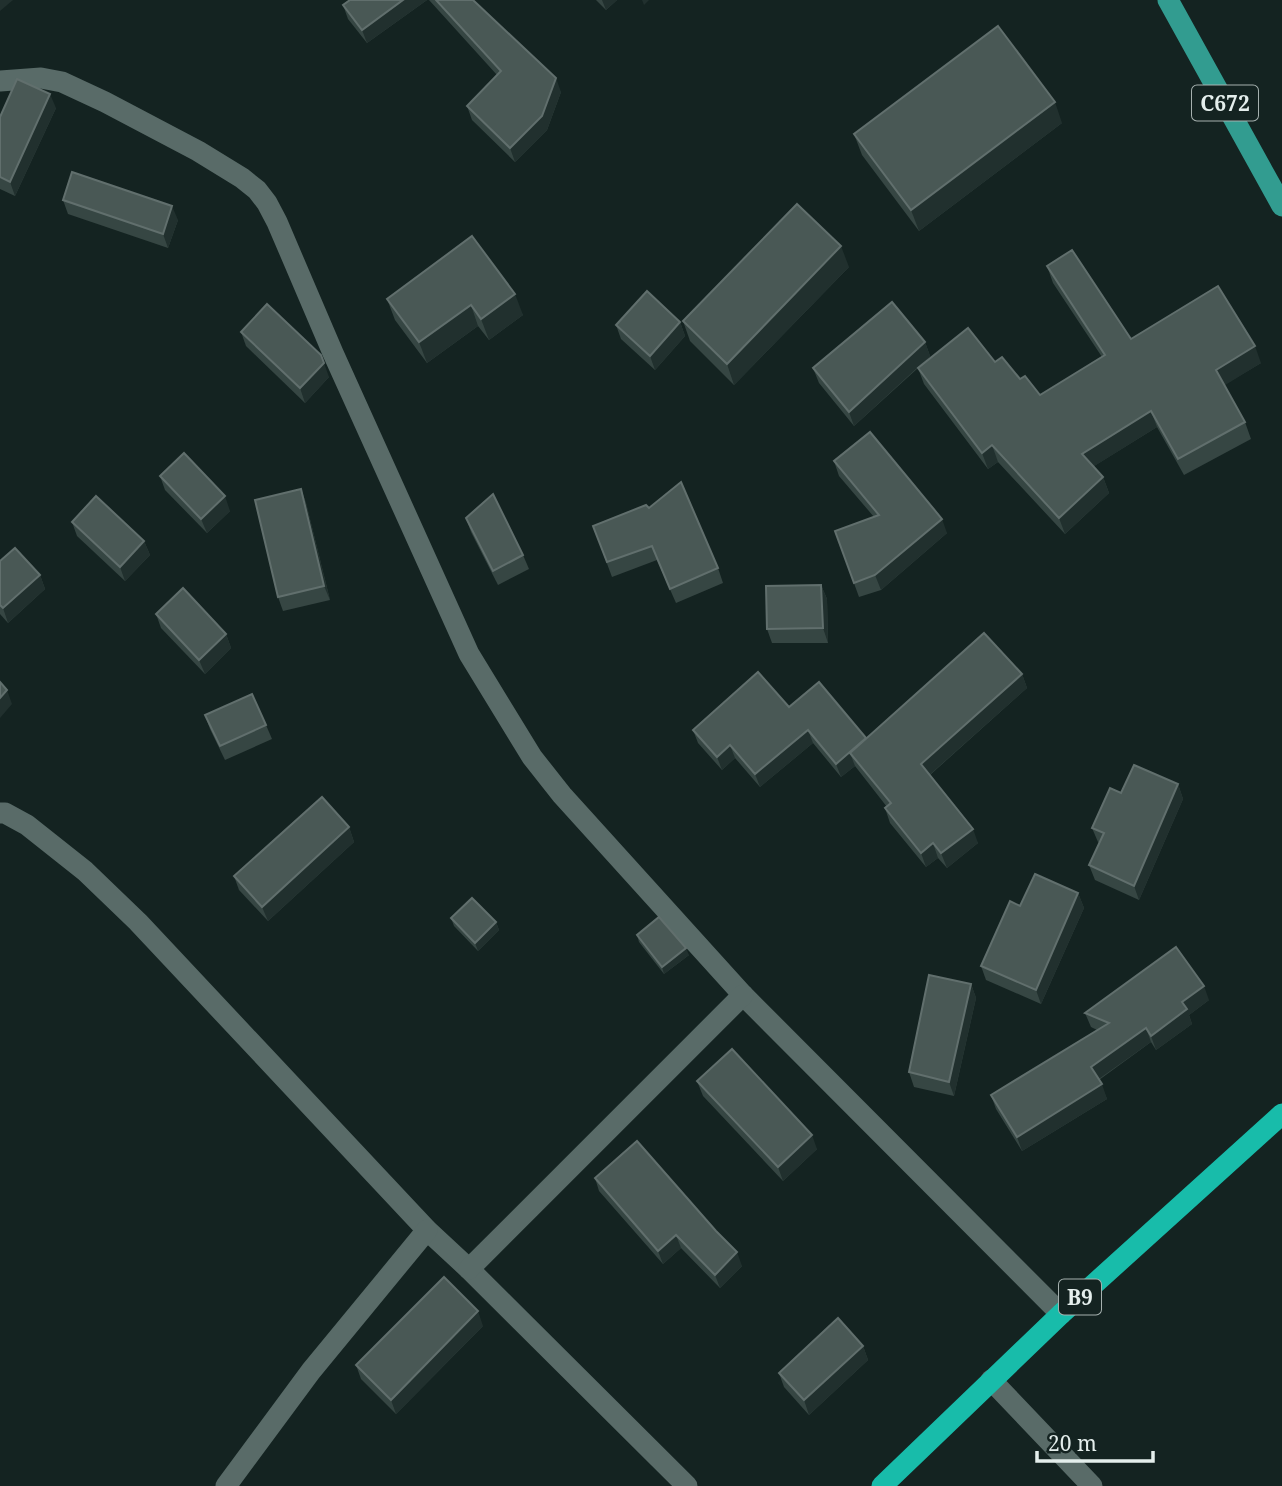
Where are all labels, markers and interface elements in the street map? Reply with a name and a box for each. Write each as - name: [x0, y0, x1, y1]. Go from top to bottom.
- road number: C672: [1192, 86, 1258, 120]
- road number: B9: [1059, 1280, 1101, 1314]
- scale bar: [1037, 1420, 1152, 1464]
- text: 20 m: [1048, 1429, 1097, 1457]

